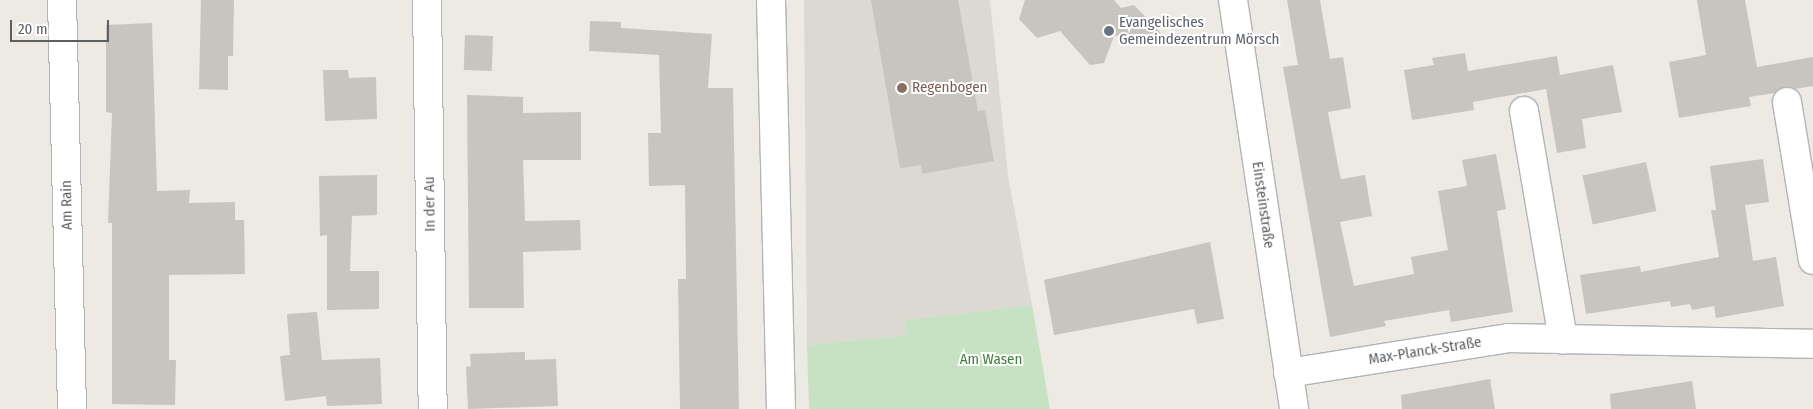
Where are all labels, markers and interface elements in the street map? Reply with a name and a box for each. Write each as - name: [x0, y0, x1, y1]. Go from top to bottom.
- scale bar: [12, 10, 111, 42]
- place label: Evangelisches Gemeindezentrum Mörsch: [1119, 13, 1279, 48]
- text: 20 m: [18, 20, 48, 38]
- marker: Evangelisches Gemeindezentrum Mörsch: [1103, 25, 1115, 37]
- place label: Regenbogen: [912, 79, 987, 97]
- marker: Regenbogen: [896, 82, 908, 94]
- street label: Einsteinstraße: [1248, 160, 1278, 250]
- street label: In der Au: [421, 176, 439, 232]
- street label: Am Rain: [58, 180, 76, 230]
- street label: Max-Planck-Straße: [1367, 333, 1483, 369]
- park label: Am Wasen: [960, 351, 1022, 369]

